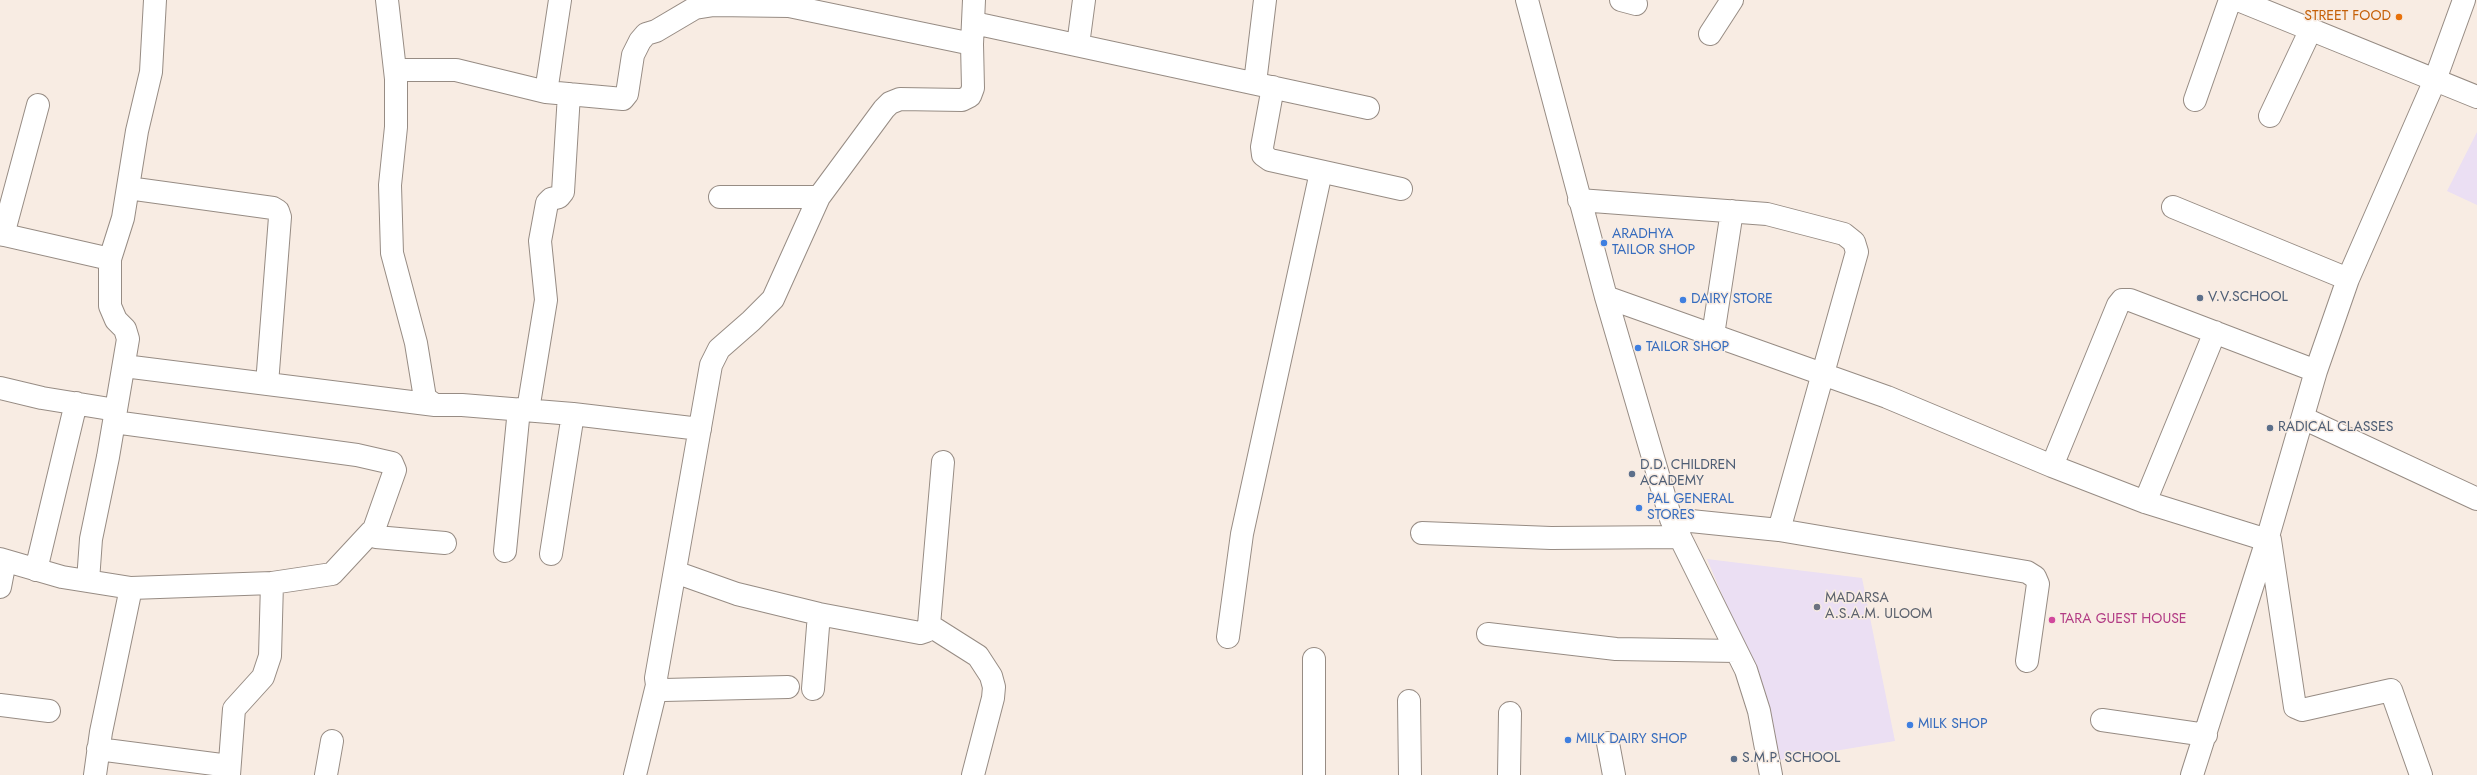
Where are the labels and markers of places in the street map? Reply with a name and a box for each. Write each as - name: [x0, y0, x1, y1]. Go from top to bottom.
- place label: STREET FOOD: [2304, 9, 2391, 25]
- marker: STREET FOOD: [2394, 12, 2404, 22]
- place label: ARADHYA TAILOR SHOP: [1612, 227, 1695, 260]
- marker: ARADHYA TAILOR SHOP: [1599, 238, 1609, 248]
- place label: V.V.SCHOOL: [2208, 290, 2288, 306]
- place label: DAIRY STORE: [1691, 292, 1773, 308]
- marker: V.V.SCHOOL: [2195, 293, 2205, 303]
- marker: DAIRY STORE: [1678, 295, 1688, 305]
- place label: TAILOR SHOP: [1646, 340, 1729, 356]
- marker: TAILOR SHOP: [1633, 343, 1643, 353]
- place label: RADICAL CLASSES: [2278, 420, 2393, 436]
- marker: RADICAL CLASSES: [2265, 423, 2275, 433]
- place label: D.D. CHILDREN ACADEMY: [1640, 458, 1736, 490]
- marker: D.D. CHILDREN ACADEMY: [1627, 469, 1637, 479]
- place label: PAL GENERAL STORES: [1647, 492, 1734, 524]
- marker: PAL GENERAL STORES: [1634, 503, 1644, 513]
- place label: MADARSA A.S.A.M. ULOOM: [1825, 591, 1932, 624]
- marker: MADARSA A.S.A.M. ULOOM: [1812, 602, 1822, 612]
- place label: TARA GUEST HOUSE: [2060, 612, 2187, 628]
- marker: TARA GUEST HOUSE: [2047, 615, 2057, 625]
- place label: MILK SHOP: [1918, 717, 1988, 733]
- marker: MILK SHOP: [1905, 720, 1915, 730]
- place label: MILK DAIRY SHOP: [1576, 732, 1687, 748]
- marker: MILK DAIRY SHOP: [1563, 735, 1573, 745]
- place label: S.M.P. SCHOOL: [1742, 751, 1840, 767]
- marker: S.M.P. SCHOOL: [1729, 754, 1739, 764]

